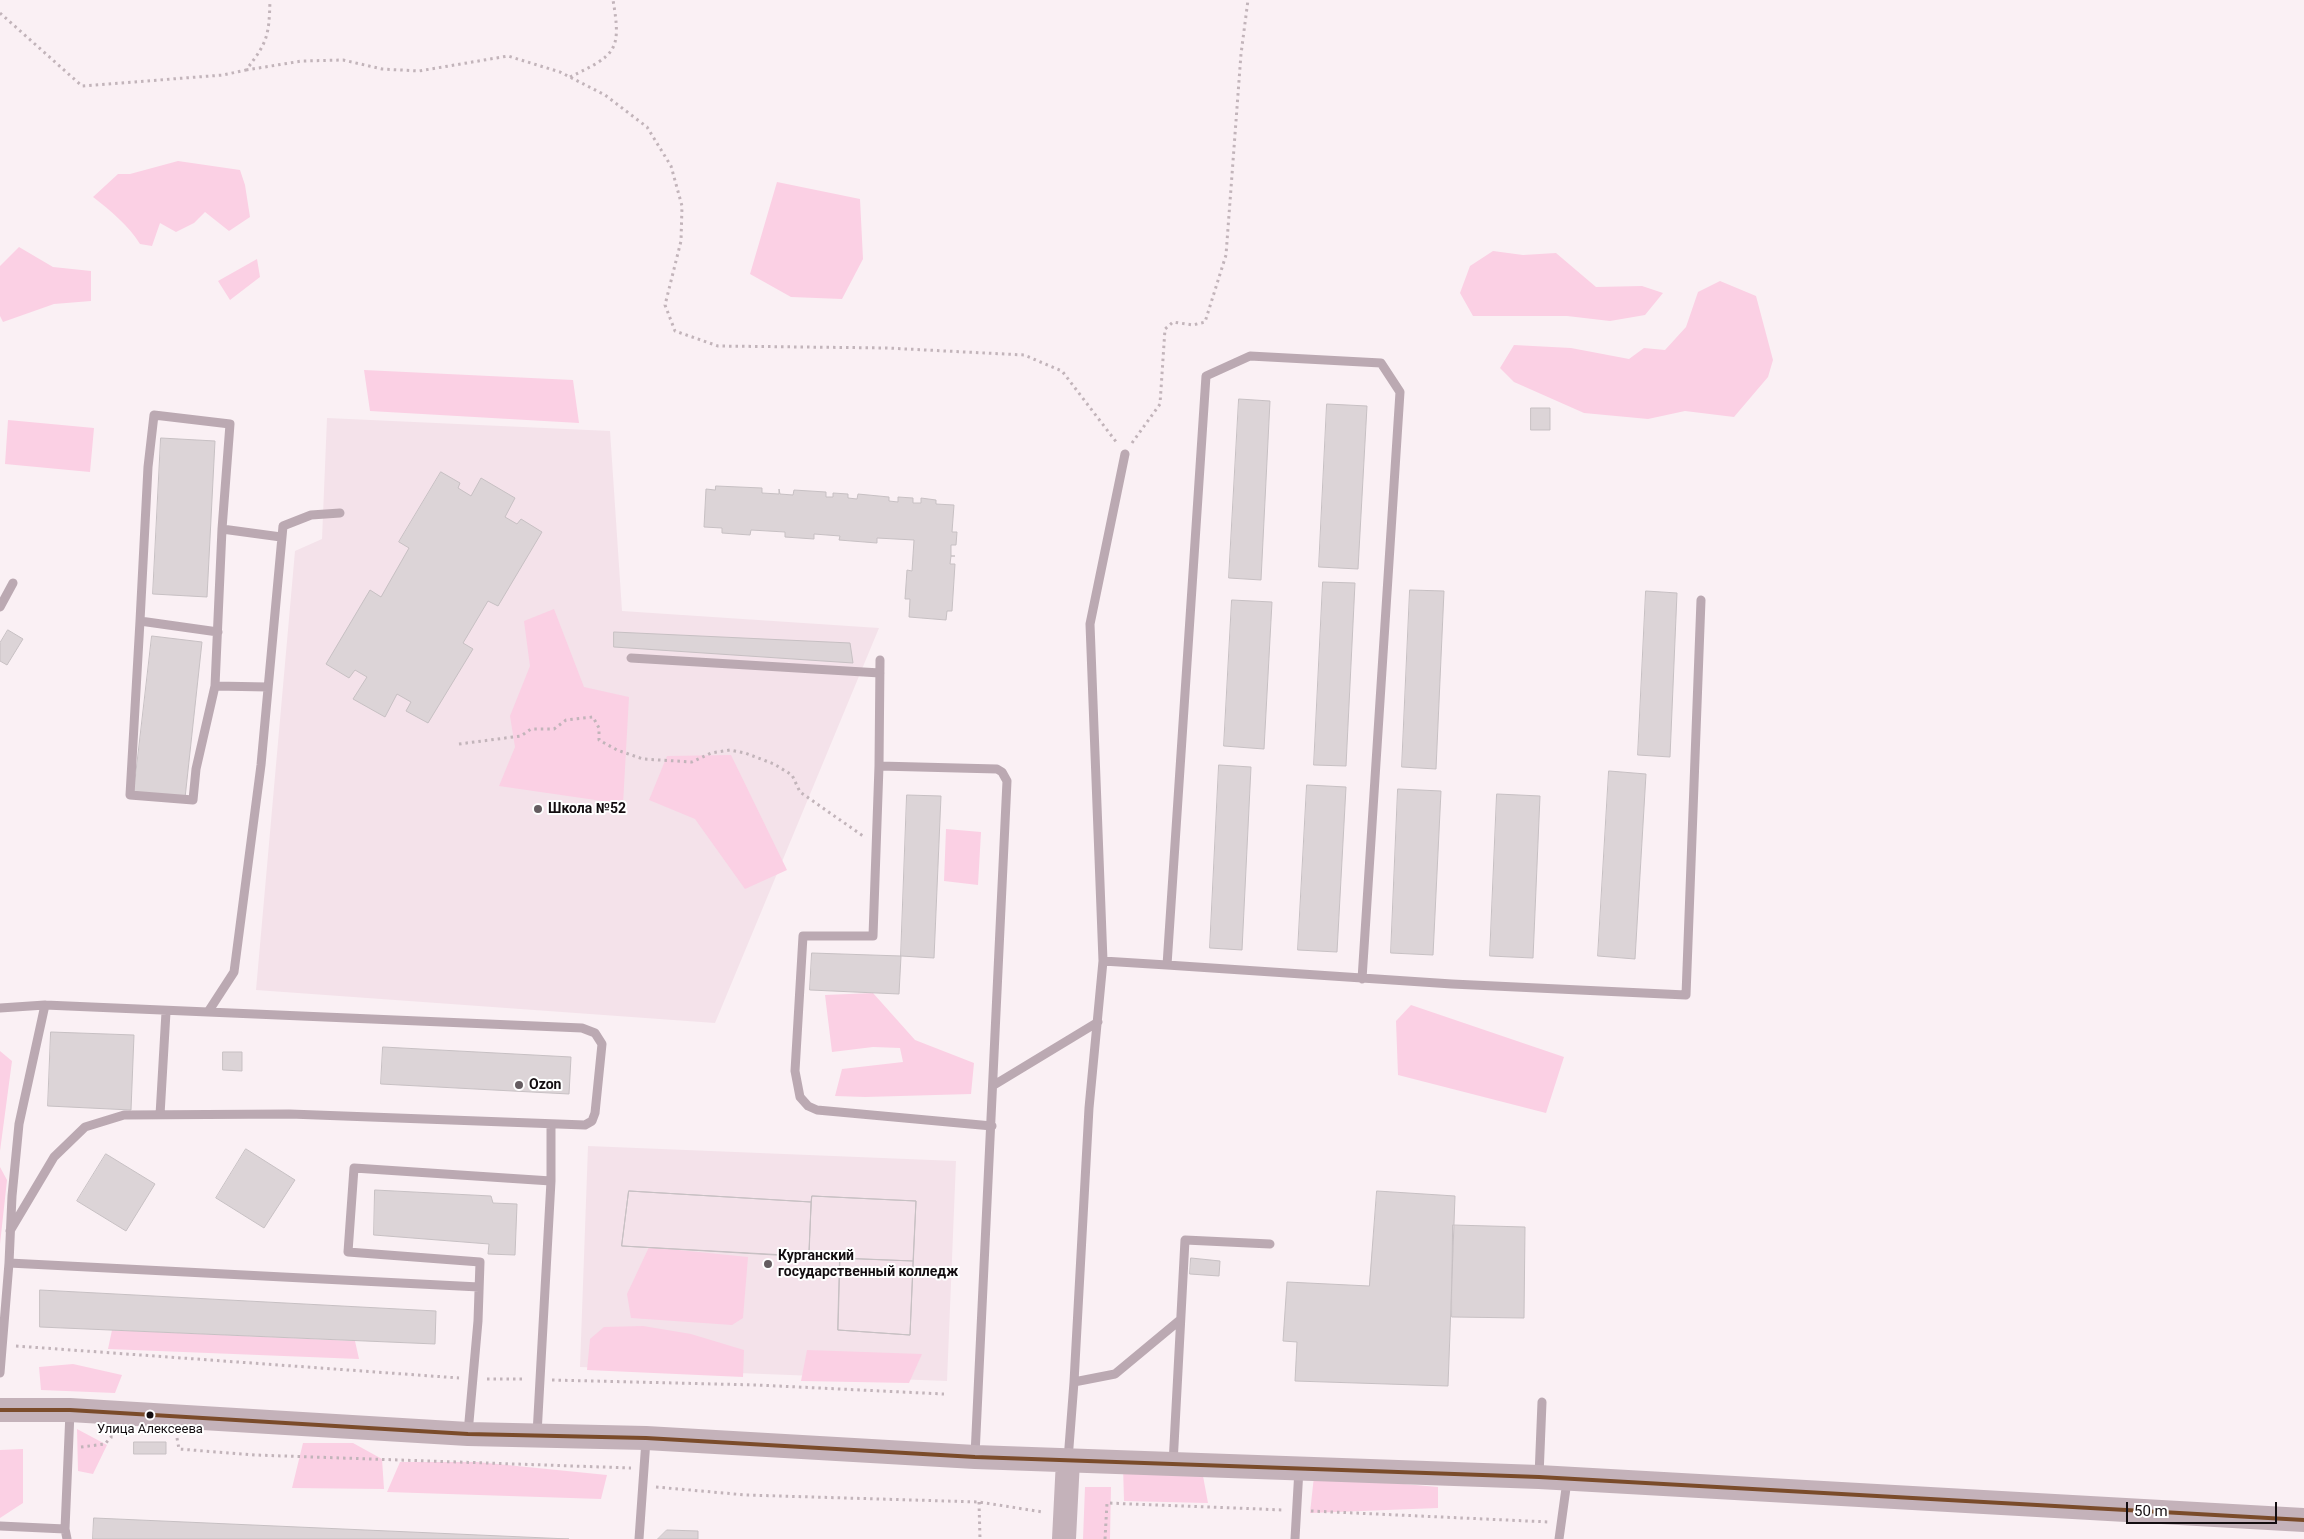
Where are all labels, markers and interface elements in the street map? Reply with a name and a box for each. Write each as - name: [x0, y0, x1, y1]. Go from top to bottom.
- place label: Школа №52: [548, 801, 626, 817]
- marker: Школа №52: [532, 803, 544, 815]
- place label: Ozon: [529, 1077, 561, 1093]
- marker: Ozon: [513, 1079, 525, 1091]
- place label: Курганский государственный колледж: [778, 1248, 958, 1280]
- marker: Курганский государственный колледж: [762, 1258, 774, 1270]
- marker: Улица Алексеева: [145, 1410, 155, 1420]
- place label: Улица Алексеева: [97, 1422, 203, 1438]
- scale bar: [2129, 1492, 2280, 1524]
- text: 50 m: [2134, 1502, 2168, 1520]

